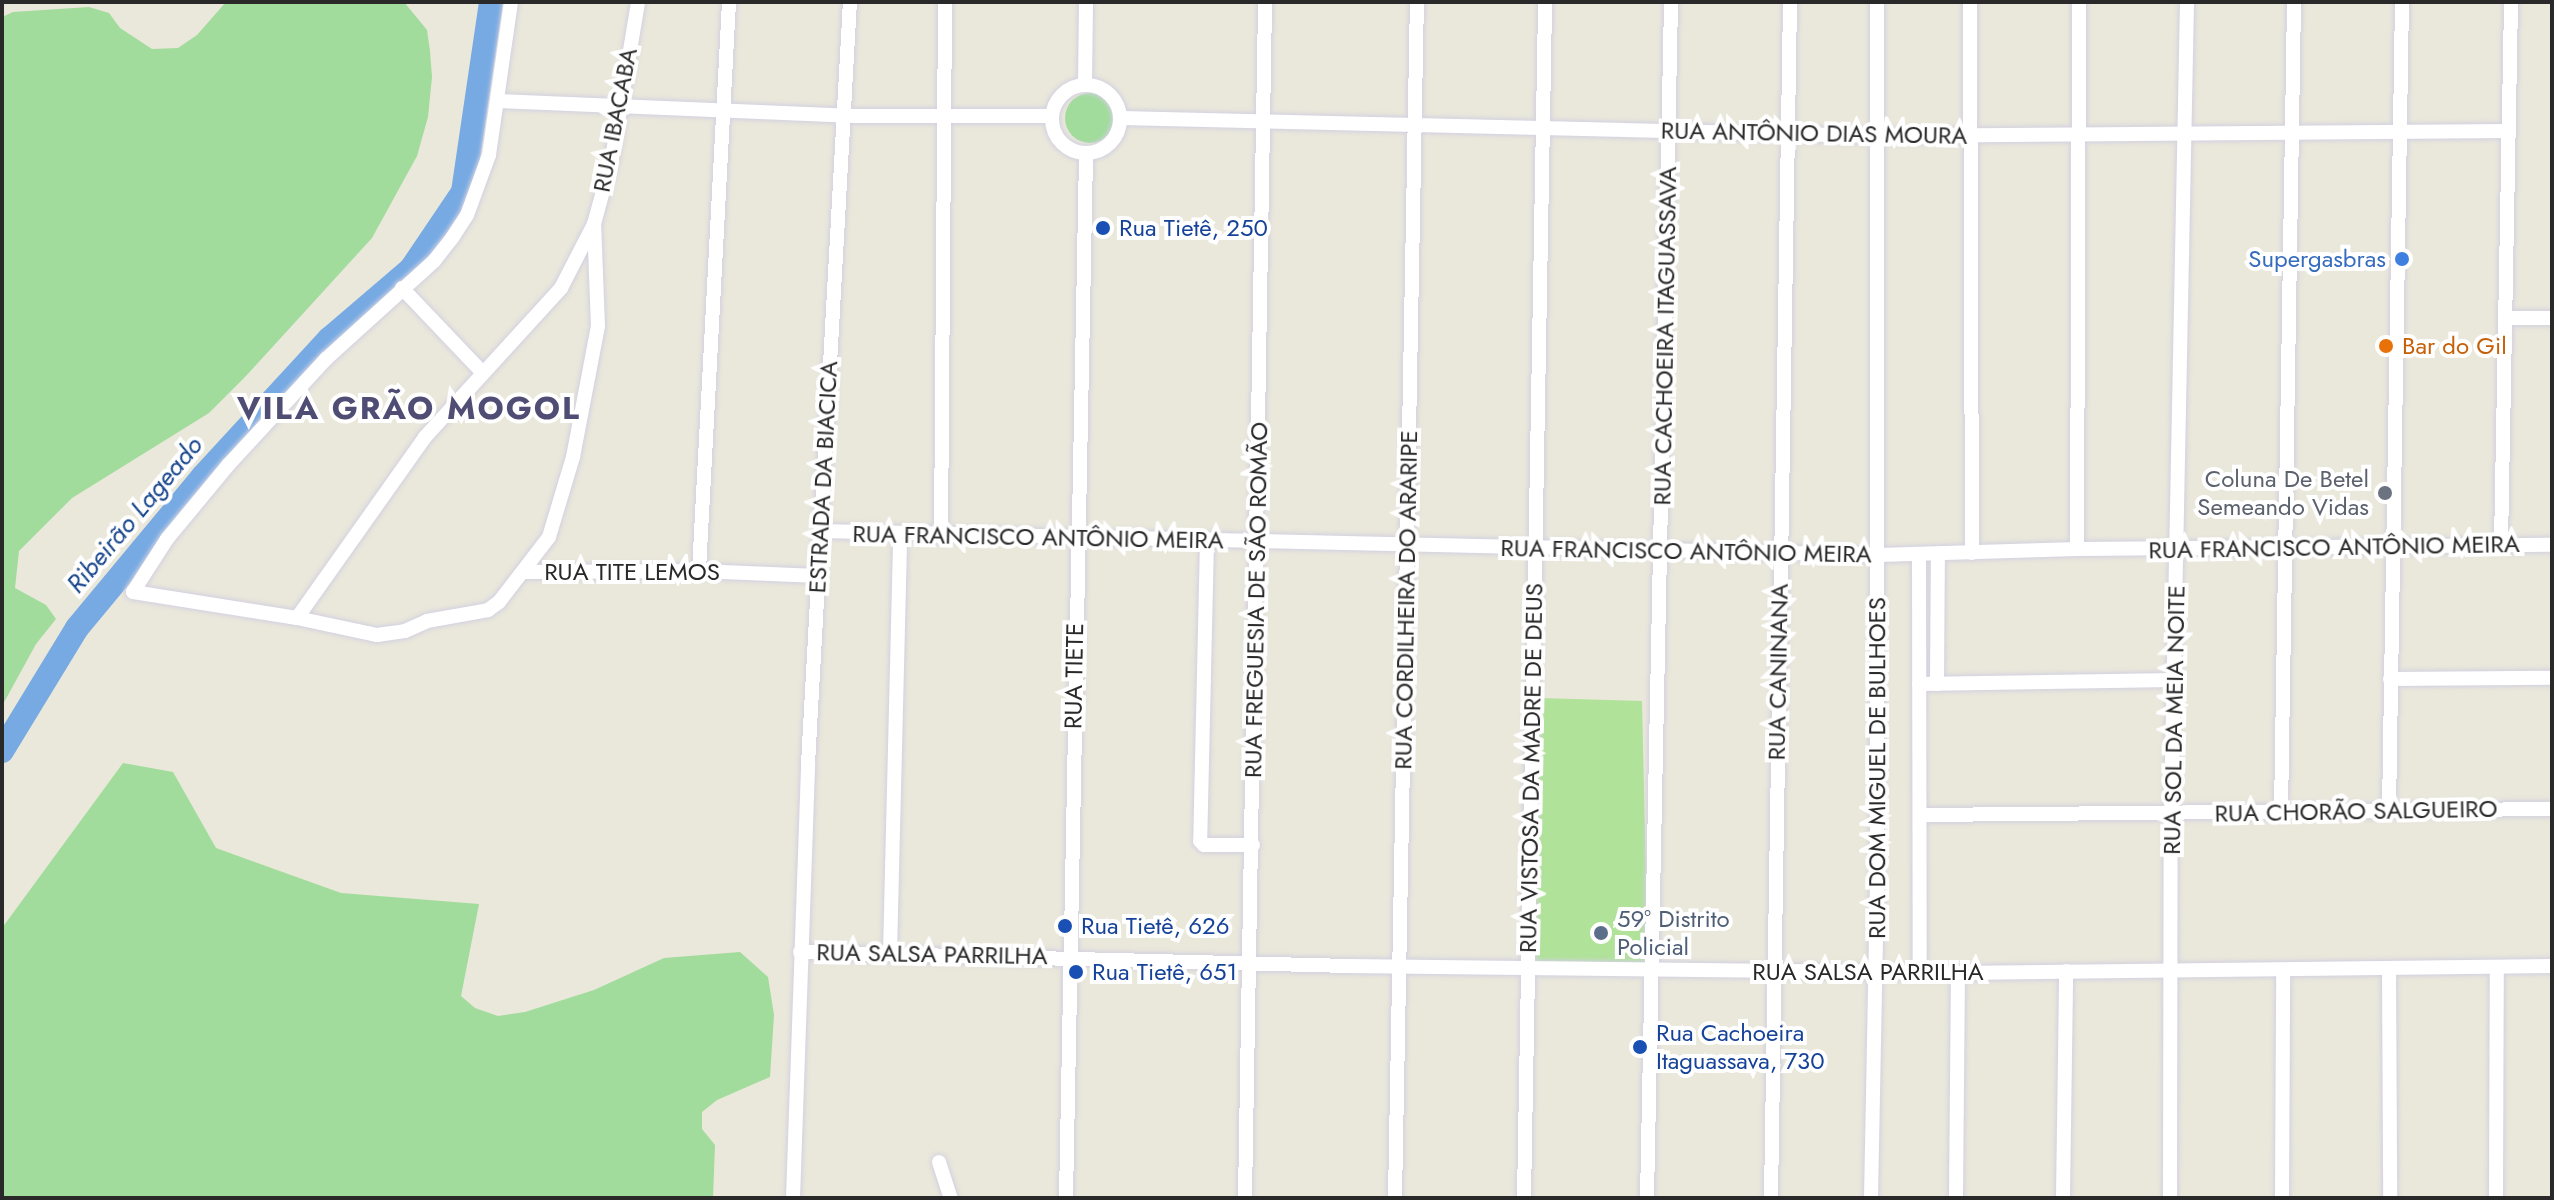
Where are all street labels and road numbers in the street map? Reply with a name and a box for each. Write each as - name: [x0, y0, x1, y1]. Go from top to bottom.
- street label: RUA IBACABA: [587, 45, 643, 195]
- street label: RUA ANTÔNIO DIAS MOURA: [1660, 116, 1968, 150]
- street label: RUA CACHOEIRA ITAGUASSAVA: [1648, 166, 1682, 506]
- street label: ESTRADA DA BIACICA: [803, 360, 843, 594]
- street label: RUA FREGUESIA DE SÃO ROMÃO: [1238, 422, 1274, 778]
- street label: RUA CORDILHEIRA DO ARARIPE: [1389, 430, 1423, 770]
- street label: RUA FRANCISCO ANTÔNIO MEIRA: [852, 519, 1224, 555]
- street label: RUA FRANCISCO ANTÔNIO MEIRA: [2148, 529, 2520, 565]
- street label: RUA FRANCISCO ANTÔNIO MEIRA: [1500, 533, 1872, 569]
- street label: RUA TITE LEMOS: [544, 558, 720, 586]
- street label: RUA VISTOSA DA MADRE DE DEUS: [1513, 583, 1549, 953]
- street label: RUA CANINANA: [1762, 583, 1794, 761]
- street label: RUA SOL DA MEIA NOITE: [2157, 585, 2191, 855]
- street label: RUA DOM MIGUEL DE BULHOES: [1863, 597, 1891, 939]
- street label: RUA TIETE: [1059, 623, 1089, 729]
- street label: RUA CHORÃO SALGUEIRO: [2214, 794, 2498, 828]
- street label: RUA SALSA PARRILHA: [816, 938, 1048, 970]
- street label: RUA SALSA PARRILHA: [1752, 958, 1984, 986]

